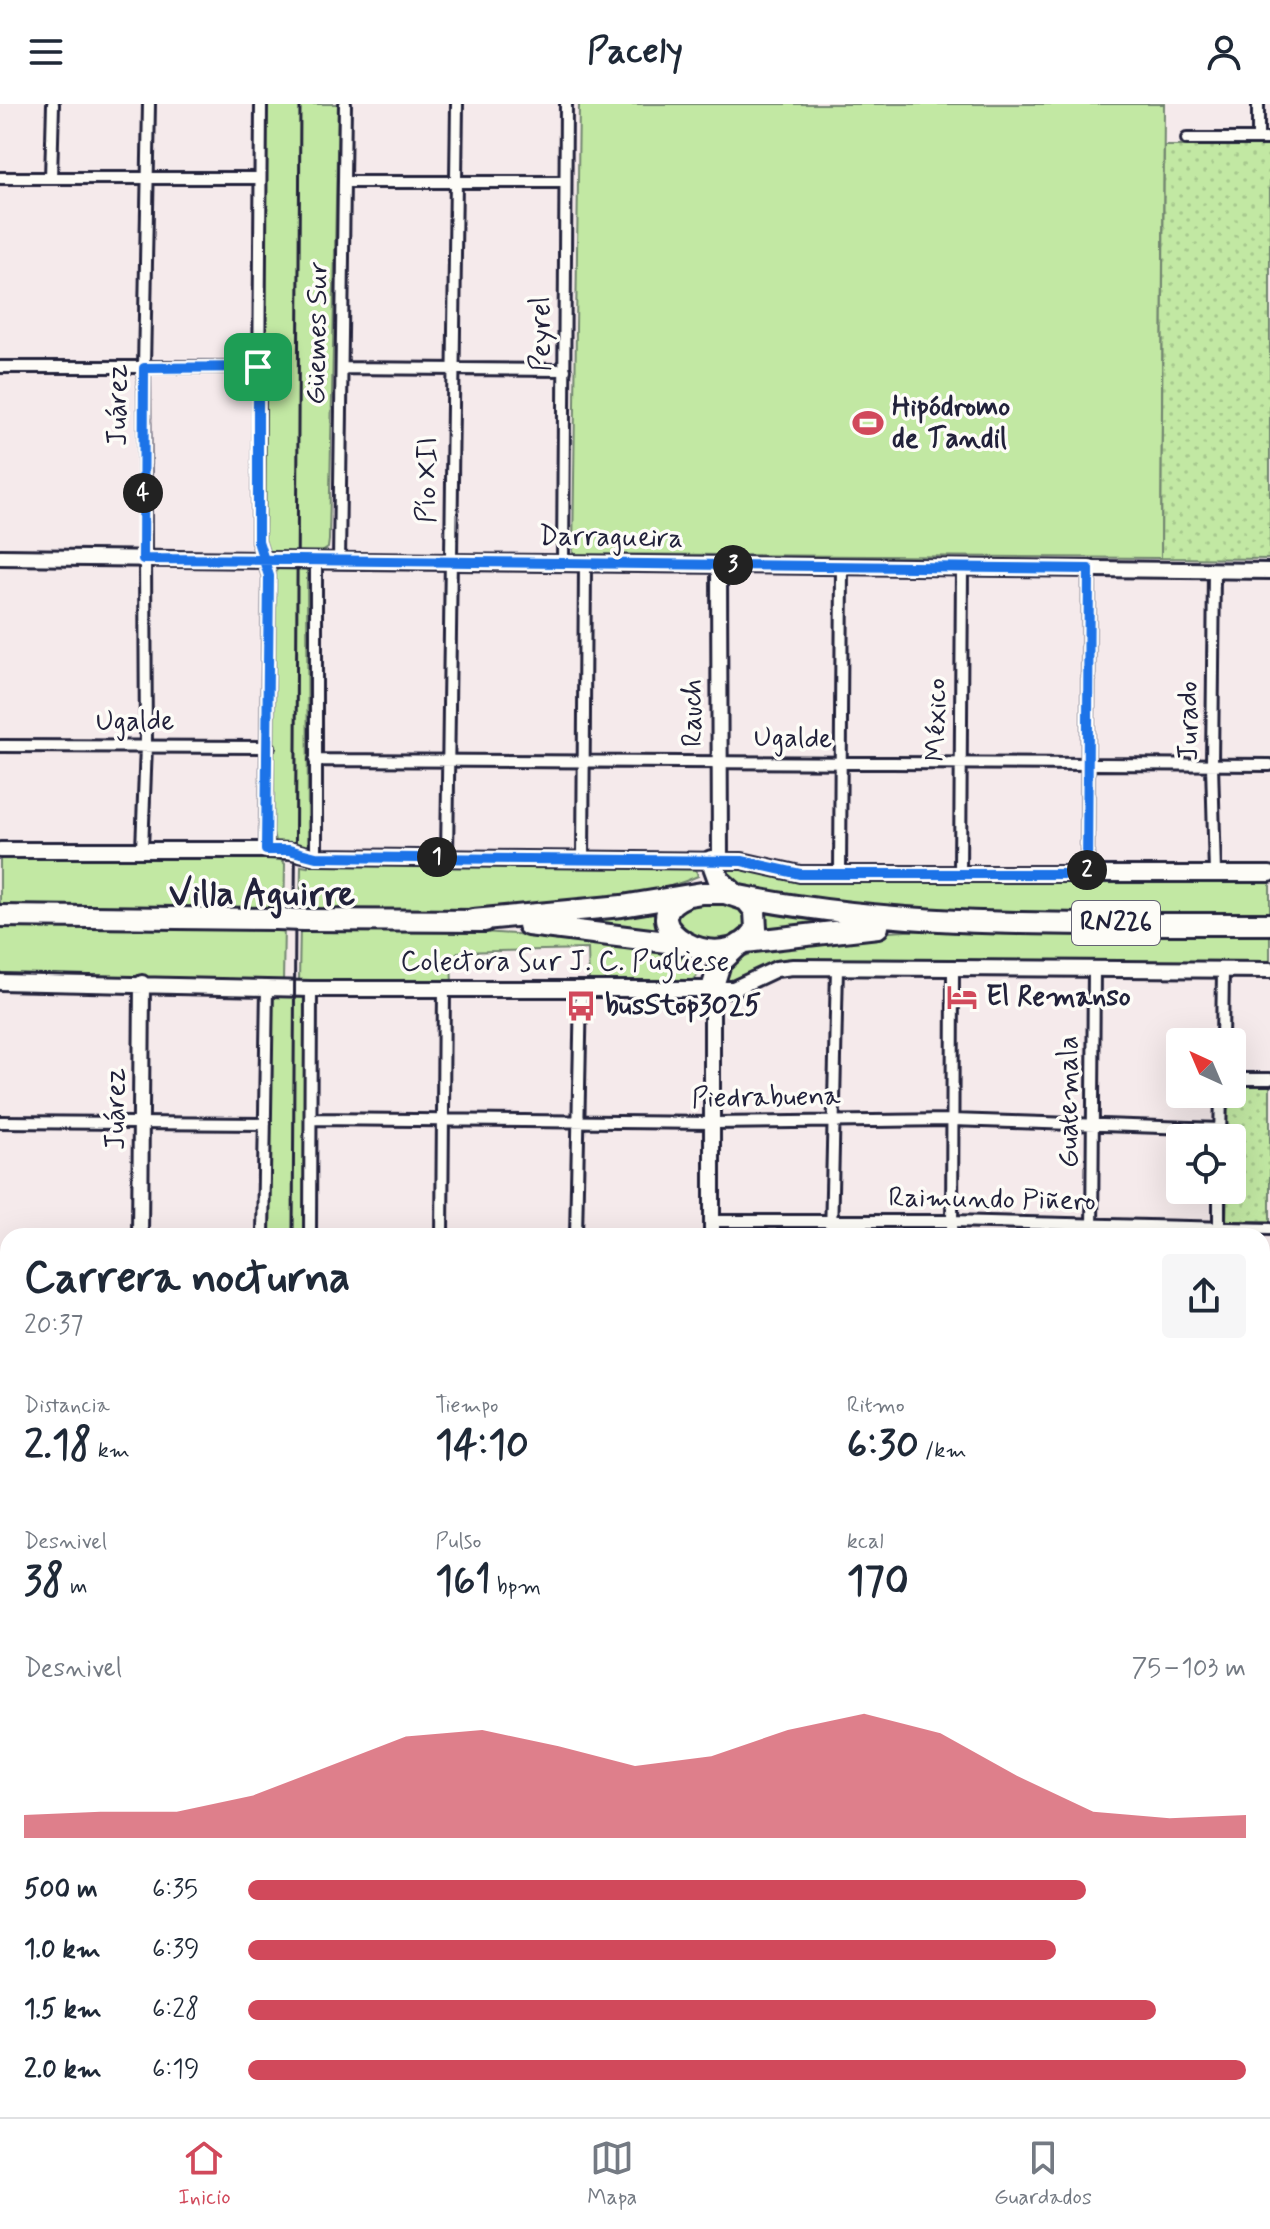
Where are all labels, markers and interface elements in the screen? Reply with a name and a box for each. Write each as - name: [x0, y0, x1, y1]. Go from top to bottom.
- text: Pacely: [587, 29, 683, 76]
- icon: menu: [24, 30, 68, 74]
- icon: person: [1202, 30, 1246, 74]
- street label: Güemes Sur: [298, 261, 338, 405]
- street label: Peyrel: [523, 297, 560, 371]
- pin: [224, 333, 292, 401]
- icon: arrive: [236, 345, 280, 389]
- street label: Juárez: [100, 364, 137, 446]
- place label: Hipódromo de Tandil: [892, 389, 1010, 458]
- sports icon: Hipódromo de Tandil: [851, 406, 885, 440]
- street label: Pío XII: [409, 437, 447, 523]
- pin: 4: [123, 473, 163, 513]
- text: 4: [137, 479, 149, 507]
- street label: Darragueira: [539, 518, 683, 558]
- pin: 3: [713, 545, 753, 585]
- text: 3: [728, 551, 738, 579]
- street label: México: [919, 678, 956, 762]
- street label: Rauch: [675, 679, 712, 747]
- street label: Jurado: [1171, 681, 1208, 761]
- street label: Ugalde: [96, 704, 174, 741]
- street label: Ugalde: [753, 720, 833, 758]
- pin: 1: [417, 837, 457, 877]
- text: 1: [432, 843, 442, 871]
- pin: 2: [1067, 850, 1107, 890]
- text: 2: [1082, 856, 1092, 884]
- district label: Villa Aguirre: [169, 872, 355, 919]
- road number: RN226: [1072, 901, 1160, 945]
- street label: Colectora Sur J. C. Pugliese: [401, 944, 729, 984]
- place label: El Remanso: [986, 979, 1131, 1016]
- hotel icon: El Remanso: [945, 980, 979, 1014]
- place label: busStop3025: [605, 988, 761, 1025]
- bus stop icon: busStop3025: [564, 989, 598, 1023]
- north arrow: [1166, 1028, 1246, 1108]
- map controls: [1166, 1028, 1246, 1204]
- street label: Guatemala: [1051, 1036, 1088, 1168]
- street label: Juárez: [98, 1068, 135, 1150]
- street label: Piedrabuena: [691, 1078, 841, 1118]
- button: locate: [1166, 1124, 1246, 1204]
- street label: Raimundo Piñero: [888, 1180, 1096, 1220]
- text: Carrera nocturna: [24, 1250, 350, 1308]
- button: share: [1162, 1254, 1246, 1338]
- text: 20:37: [24, 1309, 83, 1343]
- text: Distancia: [24, 1392, 110, 1420]
- text: Tiempo: [435, 1392, 499, 1420]
- text: Ritmo: [847, 1392, 905, 1420]
- text: 2.18: [24, 1420, 92, 1472]
- text: 14:10: [435, 1420, 529, 1472]
- text: 6:30: [847, 1420, 919, 1472]
- text: km: [92, 1437, 130, 1465]
- text: /km: [919, 1437, 966, 1465]
- text: Desnivel: [24, 1528, 107, 1556]
- text: Pulso: [435, 1528, 481, 1556]
- text: kcal: [847, 1528, 884, 1556]
- text: 38: [24, 1556, 64, 1608]
- text: 161: [435, 1556, 491, 1608]
- text: 170: [847, 1556, 909, 1608]
- text: m: [64, 1573, 87, 1601]
- text: bpm: [491, 1573, 541, 1601]
- text: Desnivel: [24, 1652, 122, 1686]
- text: 75–103 m: [1132, 1652, 1246, 1686]
- text: 500 m: [24, 1873, 98, 1907]
- text: 6:35: [152, 1873, 198, 1907]
- text: 1.0 km: [24, 1933, 101, 1967]
- text: 6:39: [152, 1933, 200, 1967]
- text: 1.5 km: [24, 1993, 102, 2027]
- text: 6:28: [152, 1993, 199, 2027]
- text: 2.0 km: [24, 2053, 102, 2087]
- text: 6:19: [152, 2053, 199, 2087]
- tab: Inicio: [178, 2136, 231, 2212]
- tab: Mapa: [587, 2136, 637, 2212]
- tab: Guardados: [994, 2136, 1092, 2212]

